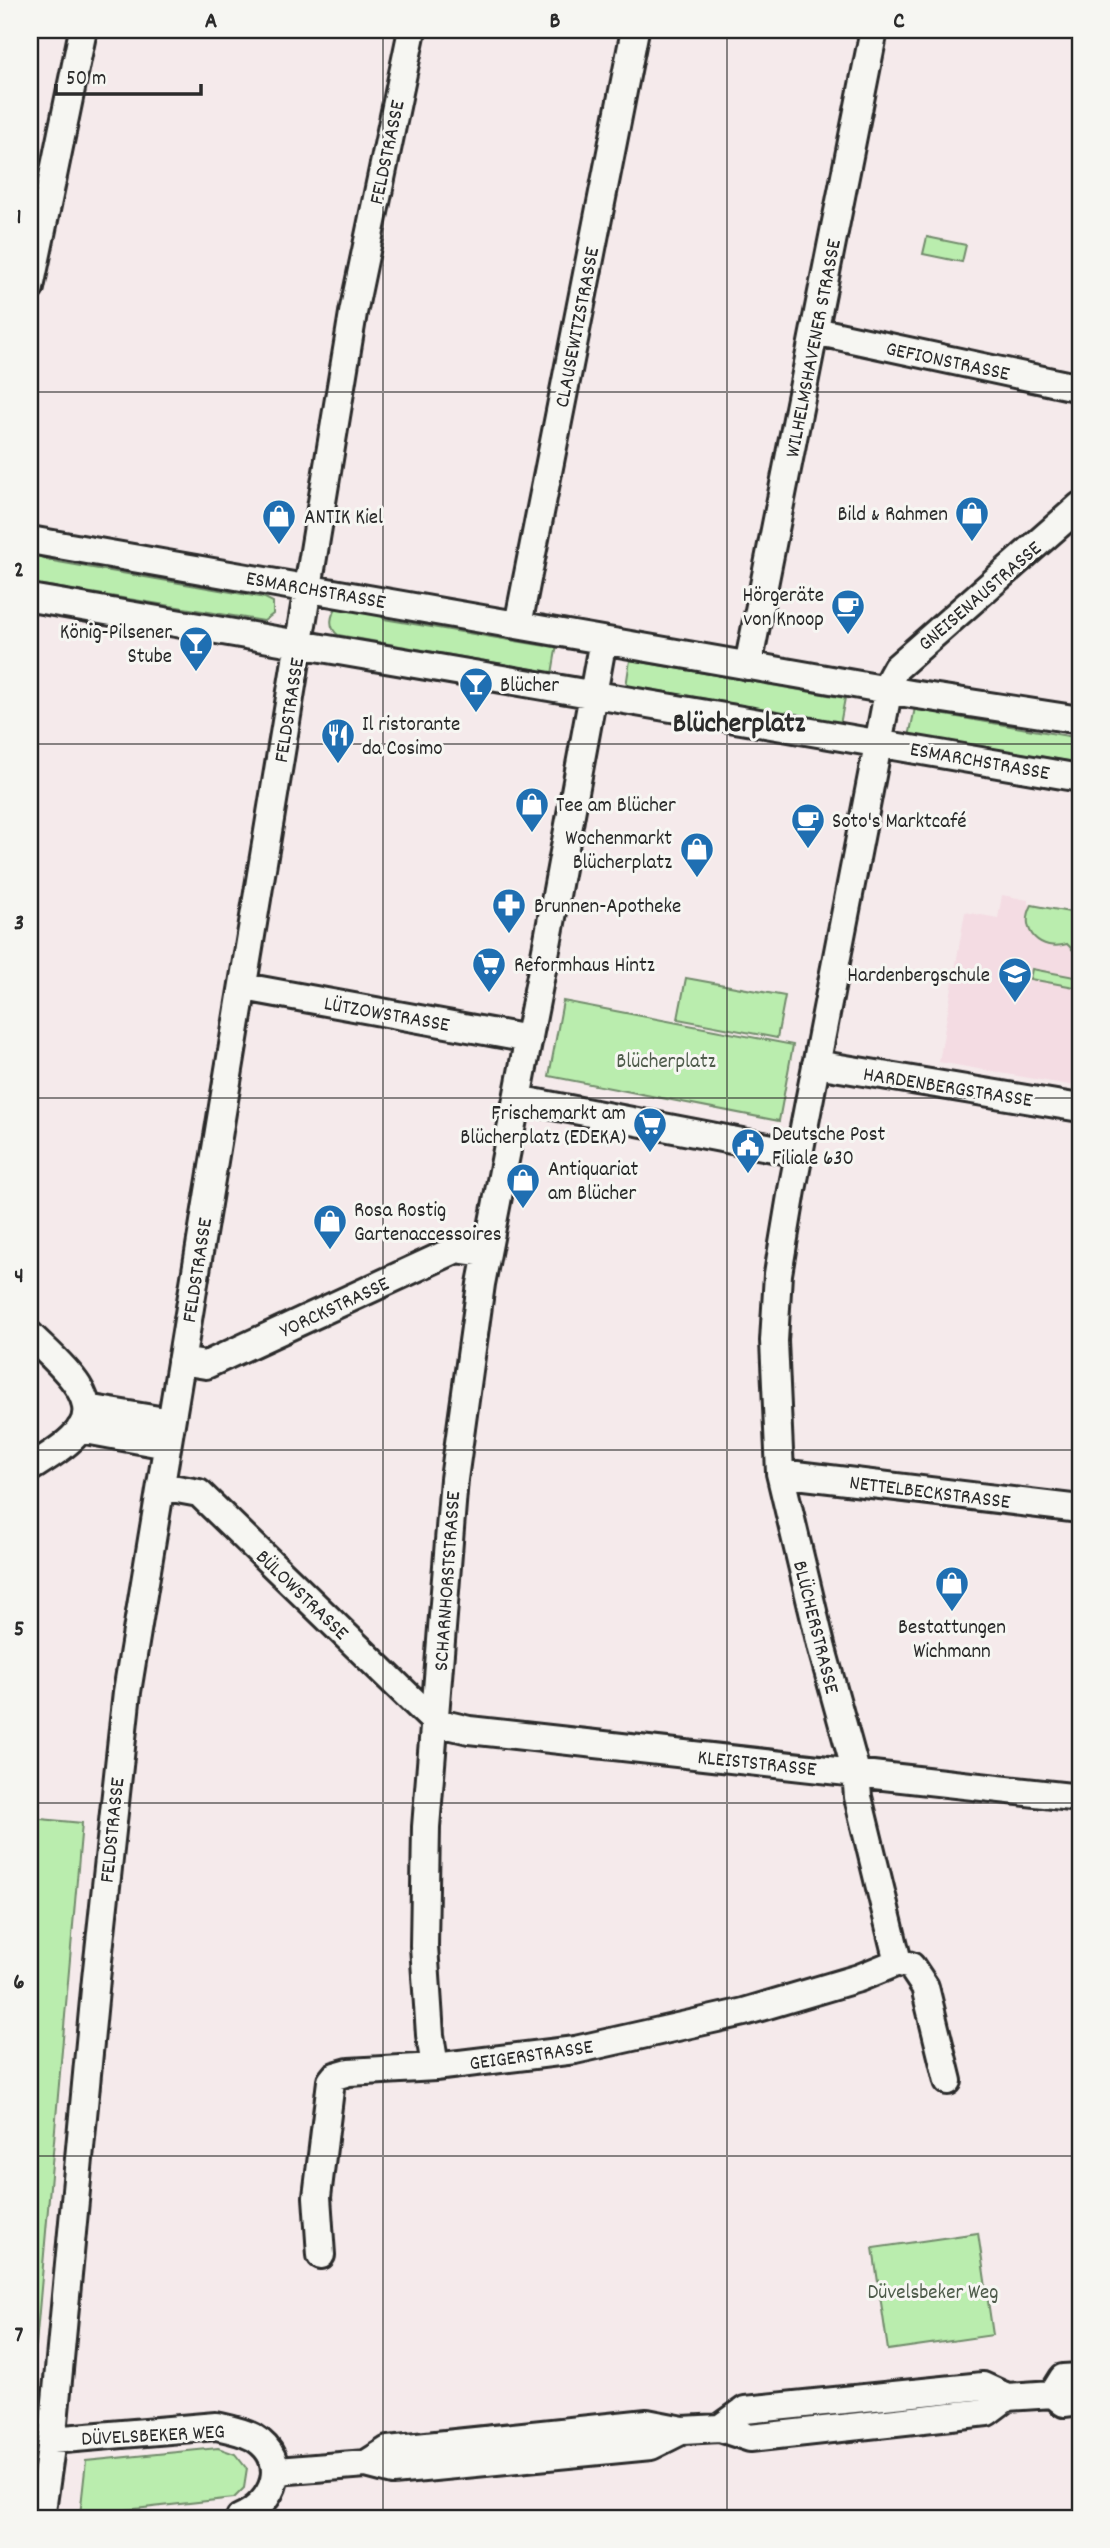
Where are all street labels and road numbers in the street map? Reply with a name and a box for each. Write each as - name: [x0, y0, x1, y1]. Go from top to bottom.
- street label: FELDSTRASSE: [363, 97, 415, 207]
- street label: WILHELMSHAVENER STRASSE: [779, 236, 851, 460]
- street label: CLAUSEWITZSTRASSE: [549, 244, 609, 410]
- street label: GEFIONSTRASSE: [883, 335, 1012, 391]
- street label: GNEISENAUSTRASSE: [913, 535, 1050, 659]
- street label: ESMARCHSTRASSE: [243, 565, 388, 619]
- street label: FELDSTRASSE: [268, 655, 314, 765]
- street label: ESMARCHSTRASSE: [907, 736, 1052, 790]
- street label: LÜTZOWSTRASSE: [321, 990, 452, 1042]
- street label: HARDENBERGSTRASSE: [861, 1061, 1035, 1117]
- street label: FELDSTRASSE: [176, 1215, 222, 1325]
- street label: YORCKSTRASSE: [276, 1270, 395, 1347]
- street label: NETTELBECKSTRASSE: [848, 1469, 1012, 1519]
- street label: SCHARNHORSTSTRASSE: [428, 1490, 470, 1672]
- street label: BÜLOWSTRASSE: [247, 1544, 355, 1649]
- street label: BLÜCHERSTRASSE: [783, 1558, 845, 1698]
- street label: KLEISTSTRASSE: [696, 1744, 818, 1786]
- street label: FELDSTRASSE: [94, 1776, 134, 1884]
- street label: GEIGERSTRASSE: [468, 2033, 596, 2080]
- street label: DÜVELSBEKER WEG: [81, 2418, 226, 2456]

